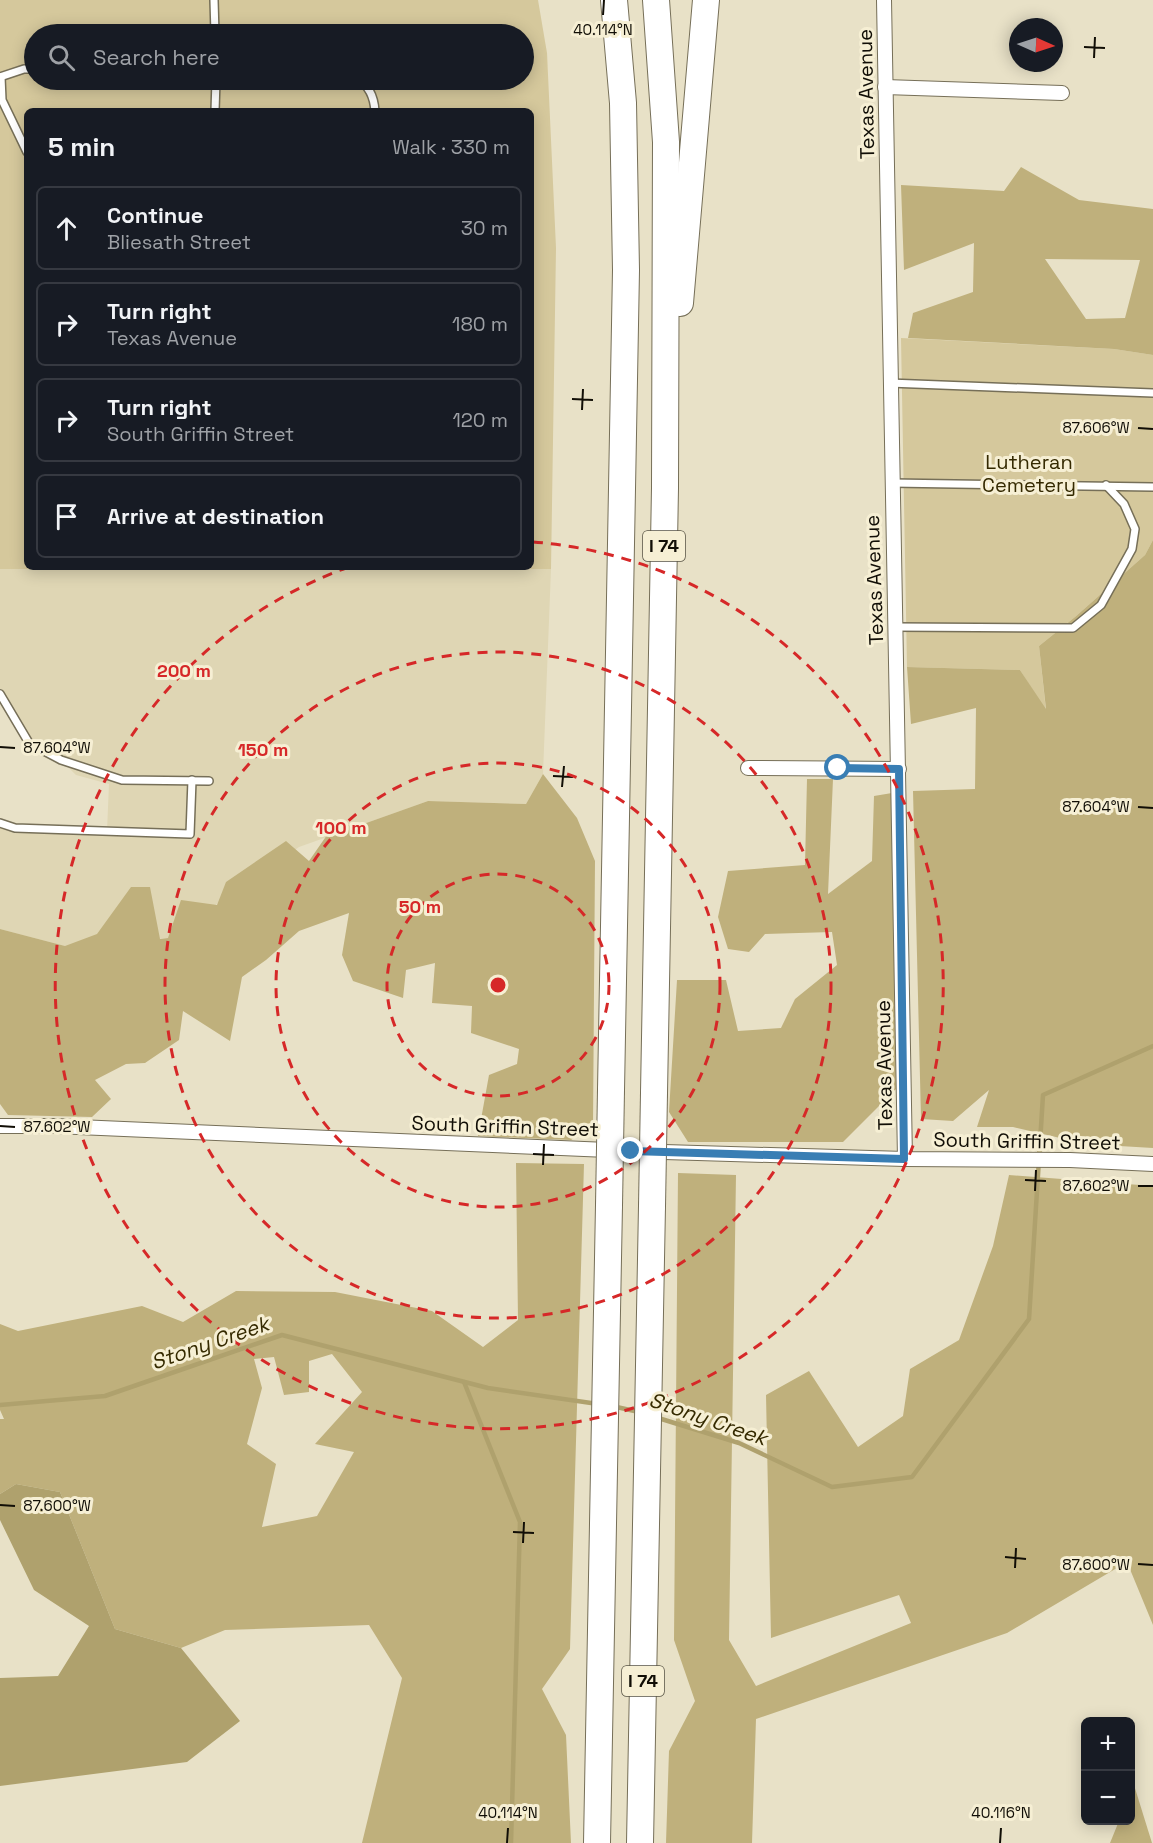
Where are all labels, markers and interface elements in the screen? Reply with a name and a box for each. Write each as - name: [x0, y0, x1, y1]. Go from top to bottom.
- north arrow: [1009, 18, 1063, 72]
- text: 40.114°N: [573, 20, 633, 39]
- search box: [24, 24, 534, 90]
- street label: Texas Avenue: [852, 29, 880, 159]
- icon: search: [45, 41, 78, 74]
- text: Search here: [93, 43, 220, 71]
- text: 5 min: [48, 130, 115, 164]
- text: Walk · 330 m: [392, 134, 510, 160]
- text: Continue: [107, 201, 203, 229]
- icon: ahead: [50, 212, 83, 245]
- text: 30 m: [461, 215, 508, 241]
- text: Bliesath Street: [107, 229, 251, 255]
- text: Turn right: [107, 297, 212, 325]
- icon: right: [50, 308, 83, 341]
- text: 180 m: [452, 311, 508, 337]
- text: Texas Avenue: [107, 325, 237, 351]
- text: Turn right: [107, 393, 212, 421]
- icon: right: [50, 404, 83, 437]
- text: 120 m: [452, 407, 508, 433]
- text: 87.606°W: [1062, 418, 1130, 437]
- text: South Griffin Street: [107, 421, 294, 447]
- park label: Lutheran Cemetery: [982, 449, 1076, 498]
- icon: arrive: [50, 500, 83, 533]
- text: Arrive at destination: [107, 502, 324, 530]
- street label: Texas Avenue: [859, 515, 889, 645]
- road number: I 74: [643, 531, 685, 561]
- text: 200 m: [157, 659, 211, 682]
- text: 87.604°W: [23, 738, 91, 757]
- text: 150 m: [238, 738, 288, 761]
- route start: [824, 754, 850, 780]
- text: 87.604°W: [1062, 797, 1130, 816]
- text: 100 m: [315, 816, 367, 839]
- text: 50 m: [399, 895, 441, 918]
- centre of rings: [488, 975, 508, 995]
- street label: Texas Avenue: [870, 1000, 898, 1130]
- street label: South Griffin Street: [411, 1110, 599, 1142]
- text: 87.602°W: [24, 1117, 91, 1136]
- street label: South Griffin Street: [933, 1126, 1121, 1156]
- route end: [617, 1137, 643, 1163]
- text: 87.602°W: [1063, 1176, 1130, 1195]
- water label: Stony Creek: [147, 1309, 275, 1375]
- water label: Stony Creek: [645, 1386, 773, 1452]
- text: 87.600°W: [23, 1496, 91, 1515]
- text: 87.600°W: [1062, 1555, 1130, 1574]
- road number: I 74: [622, 1666, 664, 1696]
- map controls: [1081, 1717, 1135, 1825]
- button: +: [1081, 1717, 1135, 1771]
- button: −: [1081, 1771, 1135, 1825]
- text: 40.114°N: [478, 1803, 538, 1822]
- text: 40.116°N: [971, 1803, 1031, 1822]

